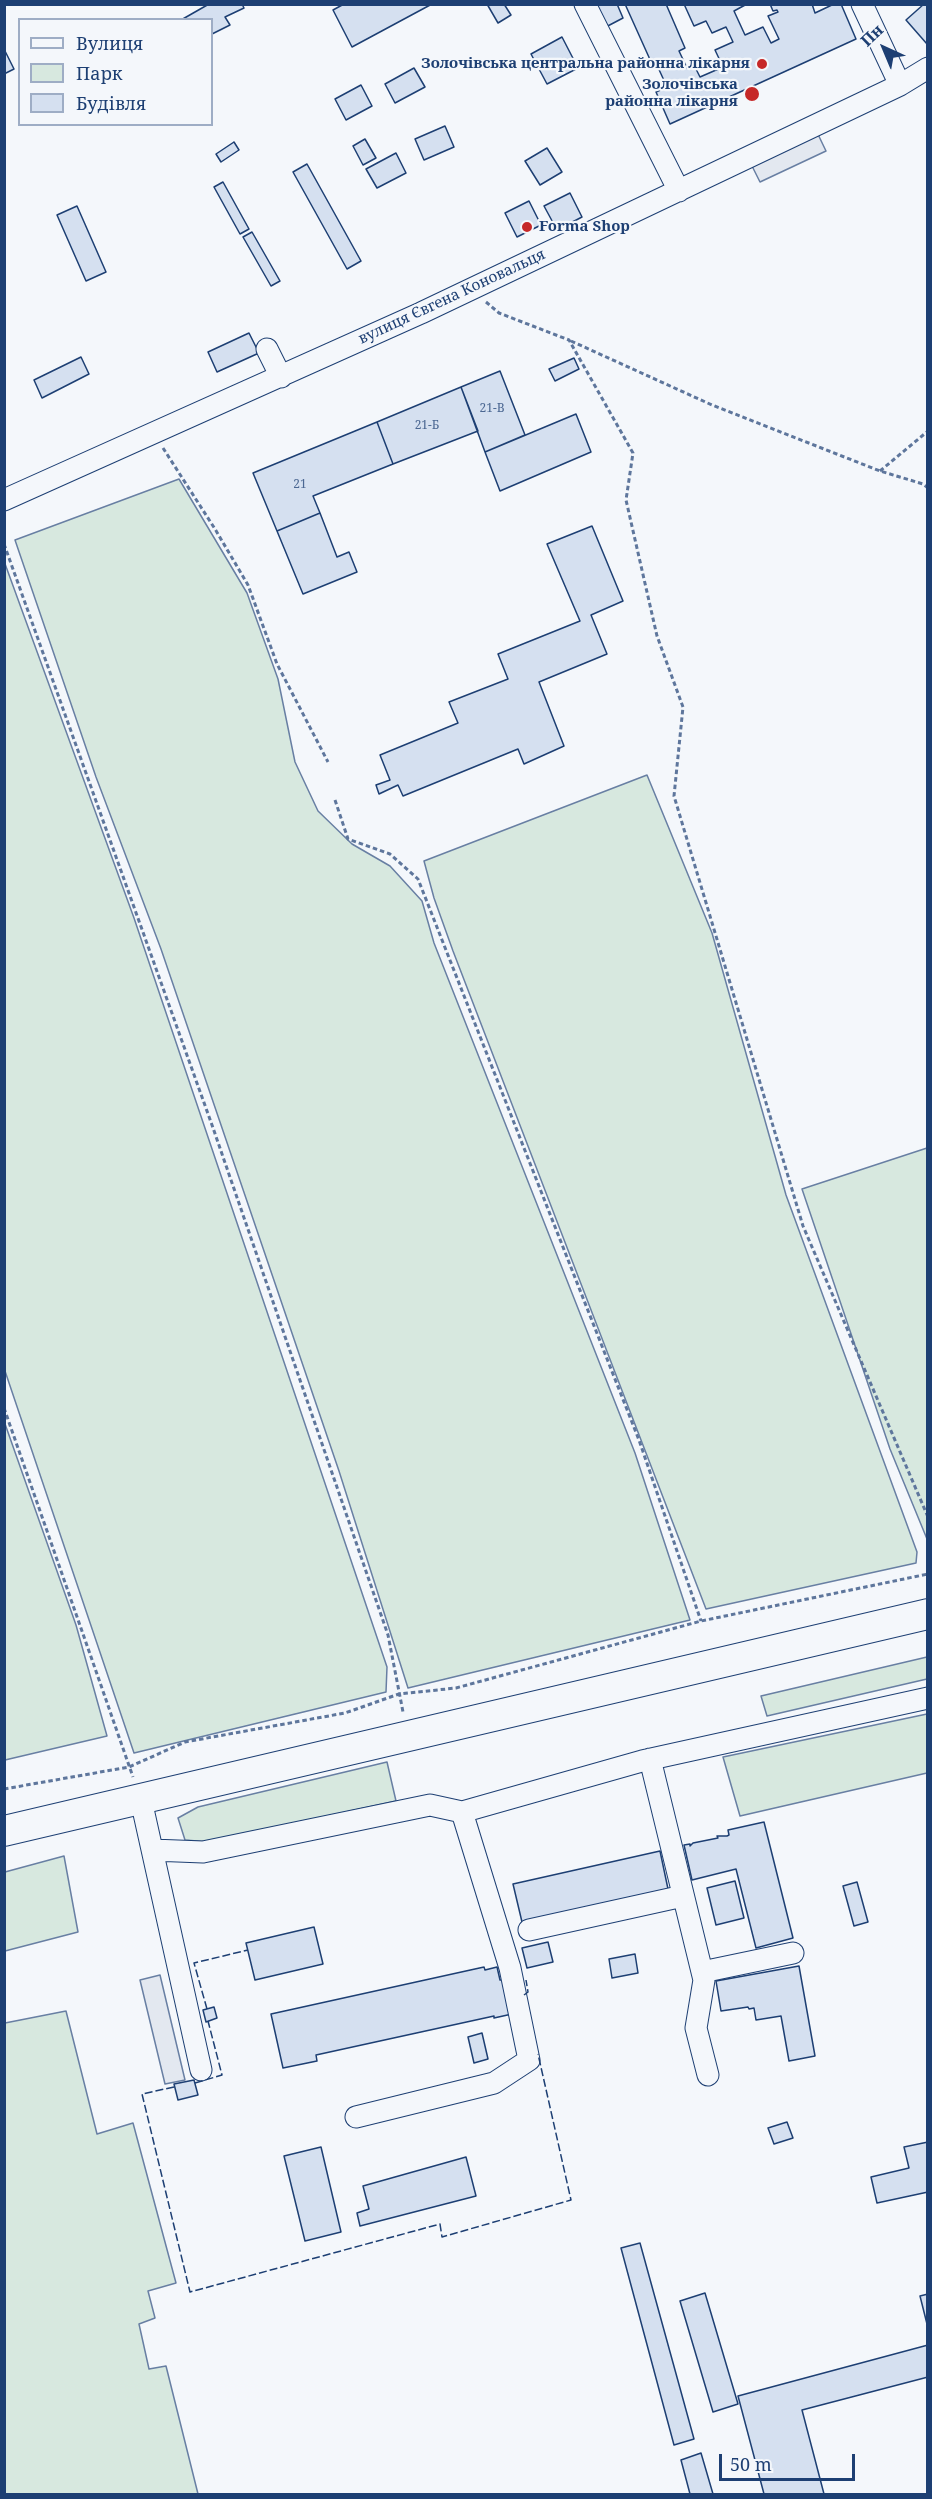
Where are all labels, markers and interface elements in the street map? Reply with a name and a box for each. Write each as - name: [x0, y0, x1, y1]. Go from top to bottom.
- legend: [18, 18, 213, 126]
- north arrow: [854, 18, 914, 78]
- text: Пн: [855, 19, 888, 51]
- text: Вулиця: [76, 31, 143, 55]
- place label: Золочівська центральна районна лікарня: [421, 55, 750, 73]
- marker: Золочівська центральна районна лікарня: [755, 57, 769, 71]
- text: Парк: [76, 61, 123, 85]
- place label: Золочівська районна лікарня: [605, 76, 738, 111]
- marker: Золочівська районна лікарня: [743, 85, 761, 103]
- text: Будівля: [76, 91, 146, 115]
- place label: Forma Shop: [539, 218, 630, 236]
- marker: Forma Shop: [520, 220, 534, 234]
- street label: вулиця Євгена Коновальця: [356, 246, 548, 348]
- house number: 21-В: [480, 402, 504, 416]
- house number: 21-Б: [415, 419, 439, 433]
- house number: 21: [293, 478, 307, 492]
- scale bar: [722, 2442, 858, 2480]
- text: 50 m: [730, 2452, 772, 2476]

